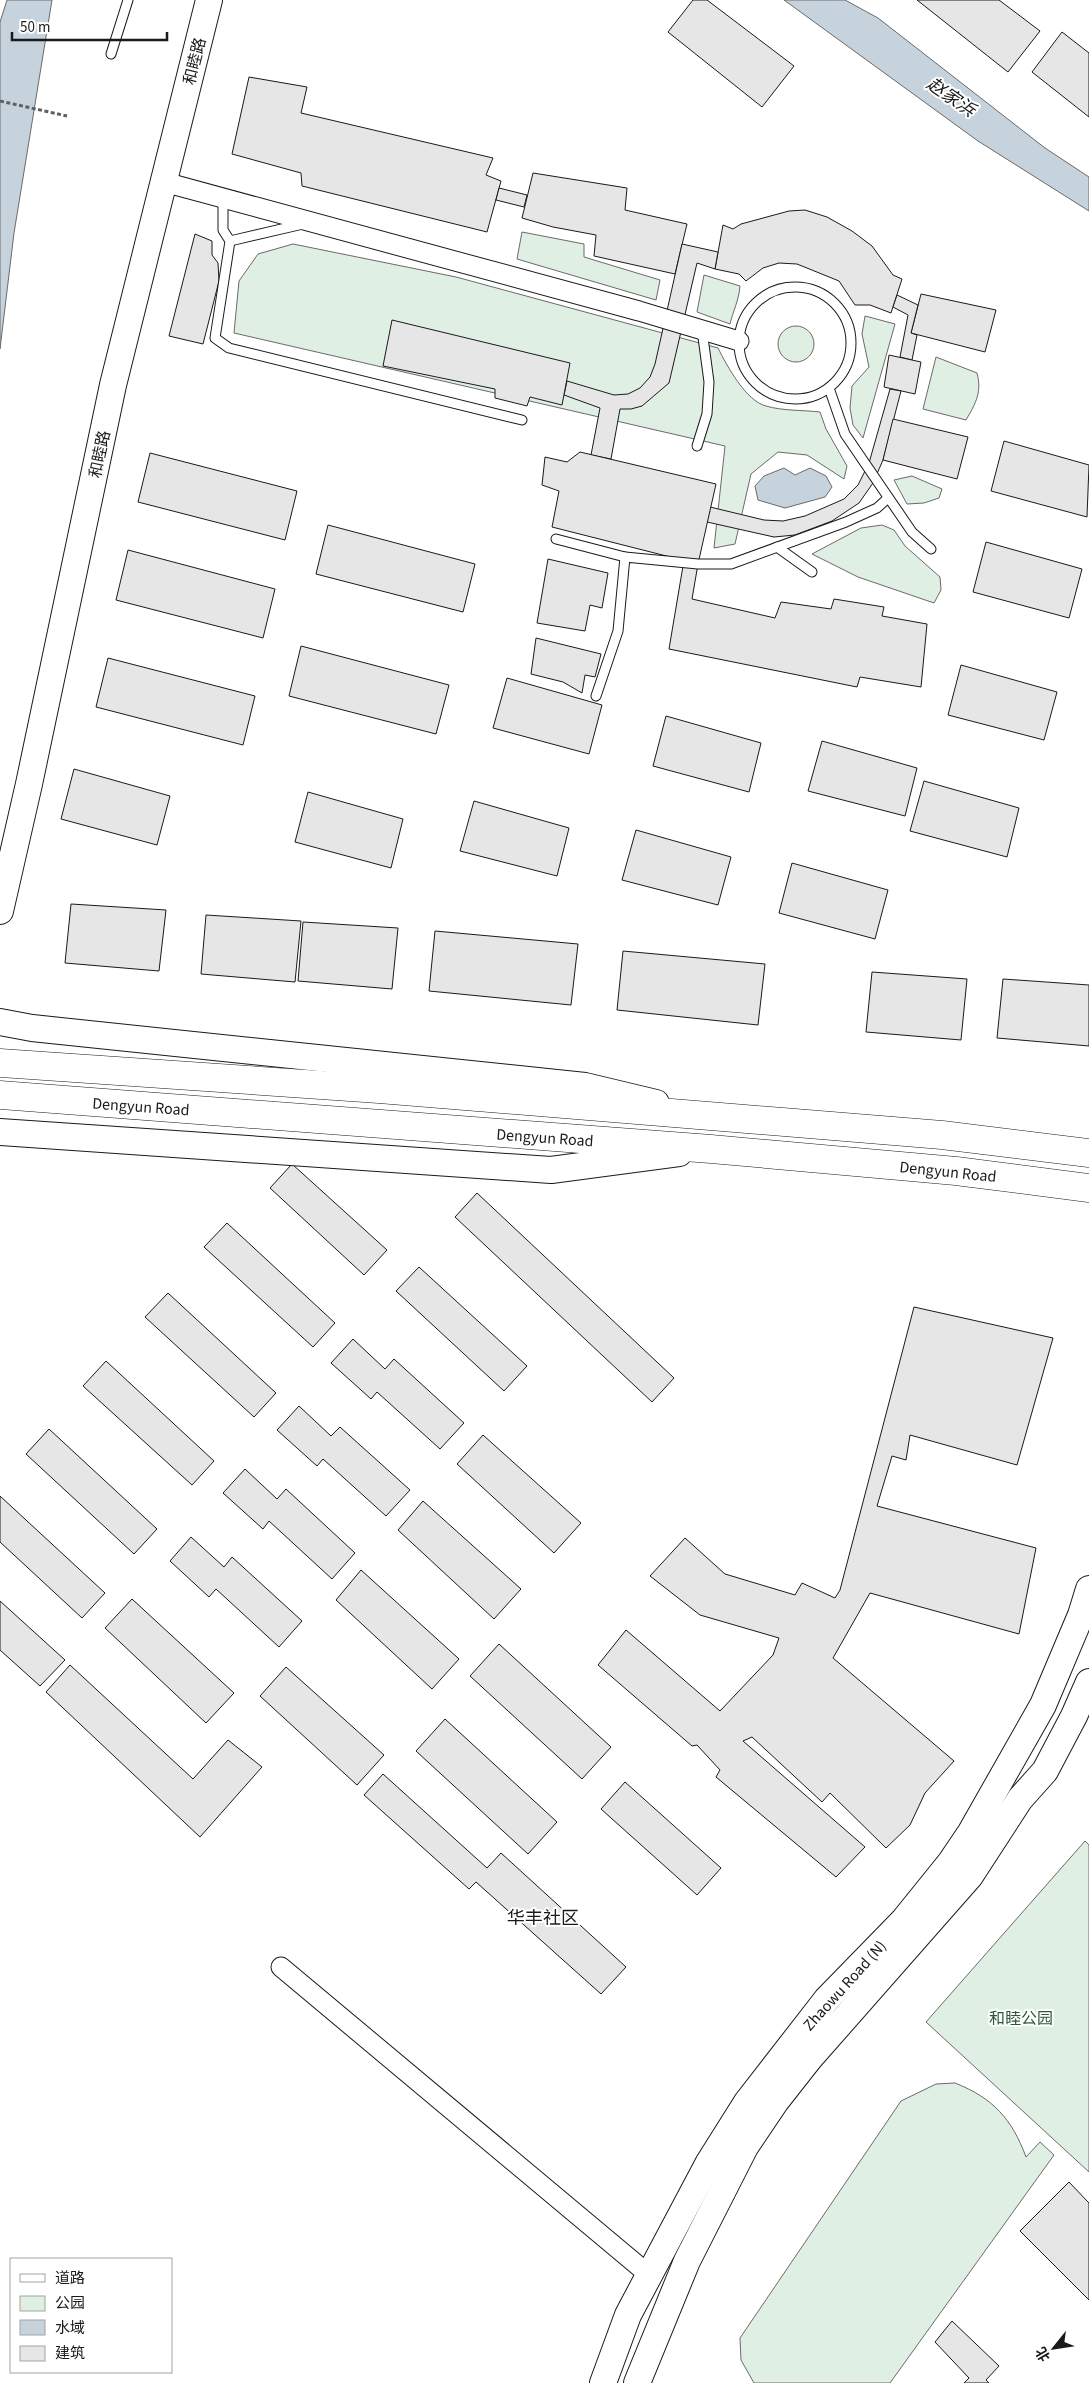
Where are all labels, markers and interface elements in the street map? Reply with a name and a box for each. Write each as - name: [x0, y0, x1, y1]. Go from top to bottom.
- scale bar: [12, 10, 168, 42]
- text: 50 m: [20, 17, 50, 38]
- street label: 和睦路: [178, 35, 211, 87]
- water label: 赵家浜: [921, 72, 982, 124]
- street label: 和睦路: [84, 428, 116, 480]
- street label: Dengyun Road: [92, 1093, 190, 1121]
- street label: Dengyun Road: [496, 1124, 594, 1152]
- street label: Dengyun Road: [898, 1156, 997, 1188]
- district label: 华丰社区: [507, 1906, 579, 1931]
- street label: Zhaowu Road (N): [798, 1936, 891, 2036]
- park label: 和睦公园: [989, 2008, 1053, 2030]
- legend: [10, 2258, 172, 2373]
- text: 道路: [55, 2268, 85, 2289]
- text: 公园: [55, 2293, 85, 2314]
- text: 水域: [55, 2318, 85, 2339]
- north arrow: [1029, 2323, 1079, 2373]
- text: 建筑: [55, 2343, 85, 2364]
- text: 北: [1031, 2343, 1056, 2365]

